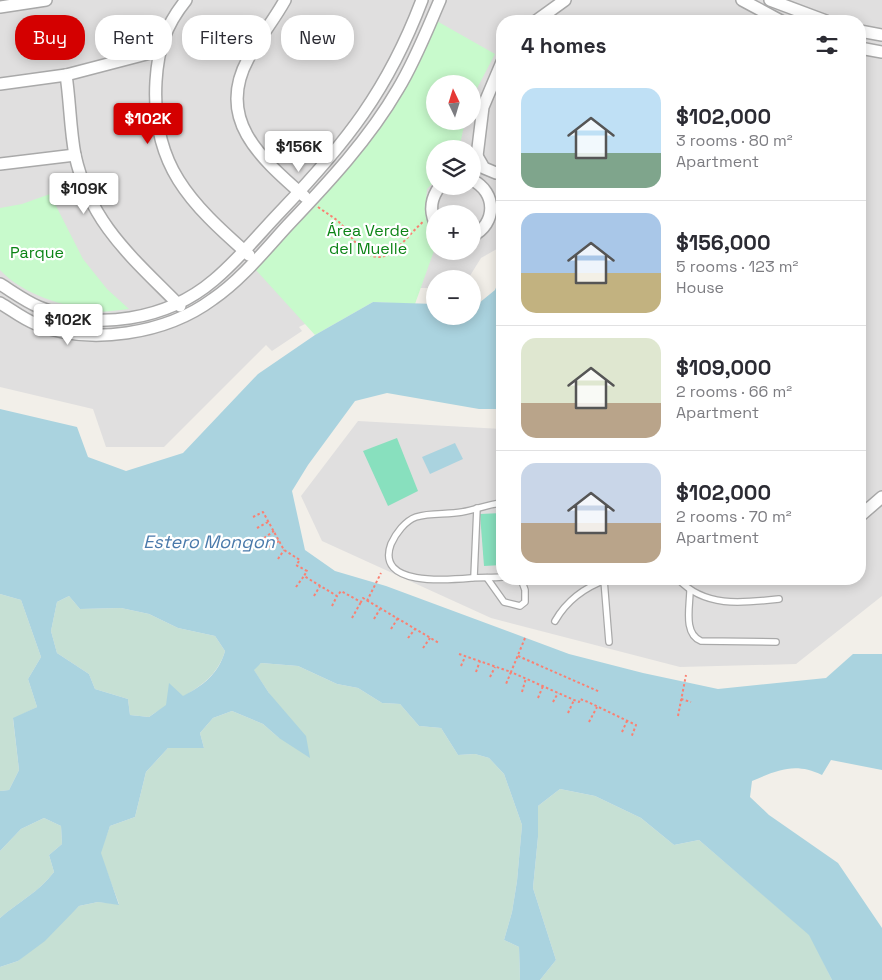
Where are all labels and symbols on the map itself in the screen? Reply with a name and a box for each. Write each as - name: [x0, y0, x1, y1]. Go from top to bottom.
- north arrow: [426, 75, 481, 130]
- pin: $102K: [113, 102, 183, 145]
- pin: $156K: [264, 130, 334, 173]
- pin: $109K: [49, 172, 119, 215]
- park label: Área Verde del Muelle: [327, 220, 409, 259]
- park label: Parque: [10, 242, 64, 263]
- pin: $102K: [33, 304, 103, 346]
- water label: Estero Mongon: [143, 530, 276, 553]

